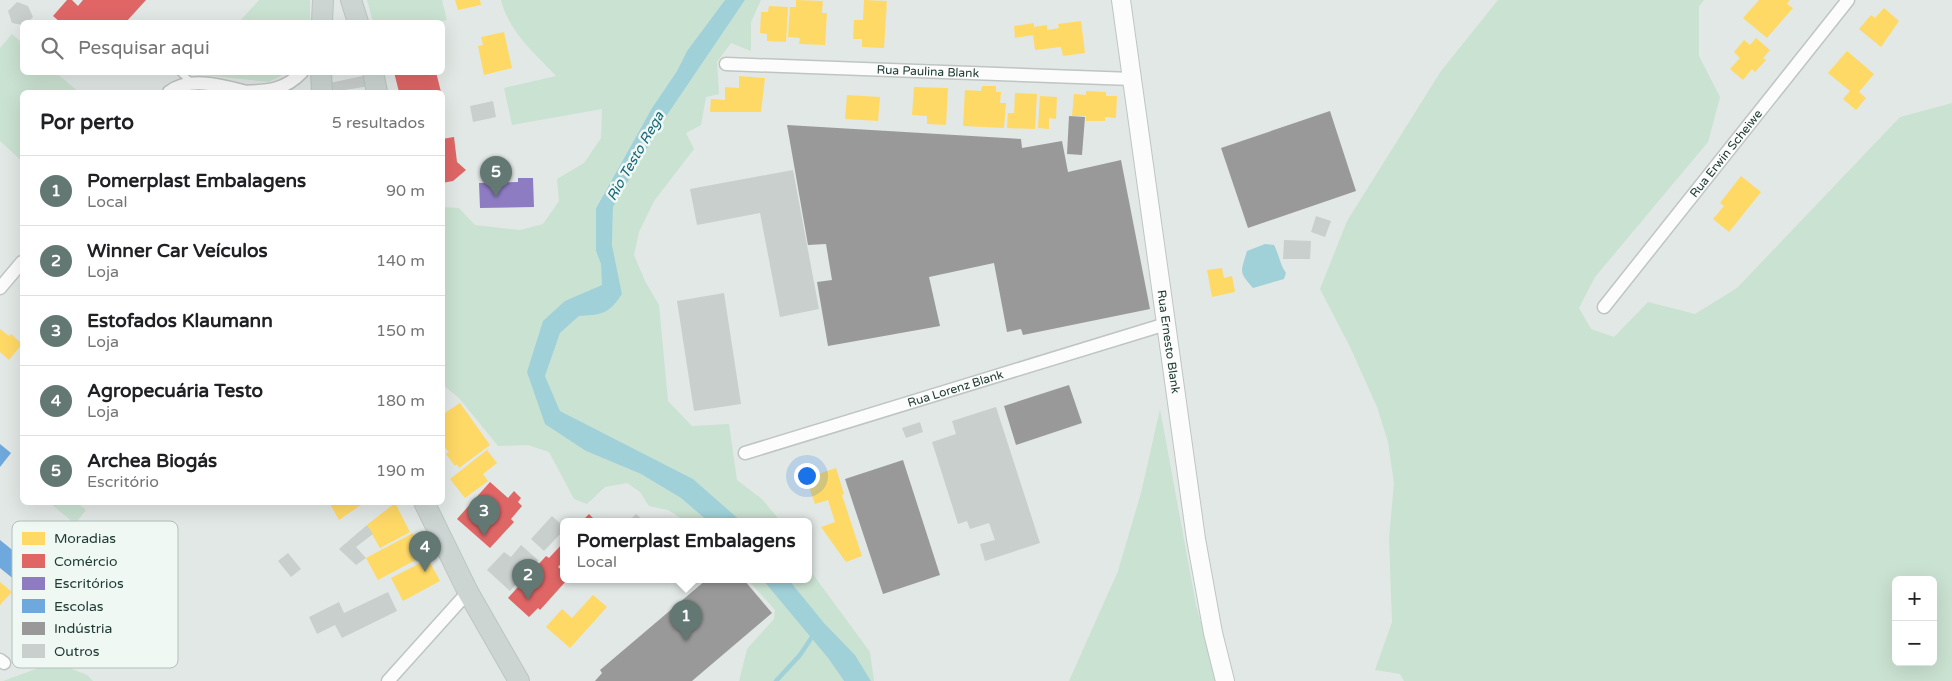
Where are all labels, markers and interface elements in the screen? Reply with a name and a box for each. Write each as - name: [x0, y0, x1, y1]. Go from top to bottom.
- search box: [20, 20, 445, 75]
- icon: search: [38, 34, 66, 62]
- text: Pesquisar aqui: [78, 37, 210, 59]
- street label: Rua Paulina Blank: [876, 63, 980, 80]
- street label: Rua Erwin Scheiwe: [1687, 107, 1765, 200]
- water label: Rio Testo Rega: [603, 108, 668, 204]
- text: Por perto: [40, 110, 134, 135]
- text: 5 resultados: [332, 113, 425, 133]
- pin: 5: [480, 156, 512, 197]
- text: Pomerplast Embalagens: [87, 170, 306, 192]
- text: 1: [51, 181, 61, 201]
- text: 90 m: [386, 181, 425, 201]
- text: Local: [87, 192, 127, 212]
- text: Winner Car Veículos: [87, 240, 268, 262]
- text: 2: [51, 251, 61, 271]
- text: 140 m: [376, 251, 425, 271]
- text: Loja: [87, 262, 119, 282]
- street label: Rua Ernesto Blank: [1154, 289, 1183, 395]
- text: Estofados Klaumann: [87, 310, 273, 332]
- text: 3: [51, 321, 61, 341]
- text: 150 m: [376, 321, 425, 341]
- text: Loja: [87, 332, 119, 352]
- street label: Rua Lorenz Blank: [906, 367, 1005, 410]
- text: Agropecuária Testo: [87, 380, 263, 402]
- text: 4: [51, 391, 61, 411]
- text: 180 m: [376, 391, 425, 411]
- text: Loja: [87, 402, 119, 422]
- text: Archea Biogás: [87, 450, 217, 472]
- text: 5: [51, 461, 61, 481]
- text: 190 m: [376, 461, 425, 481]
- your location: [794, 463, 820, 489]
- text: Escritório: [87, 472, 159, 492]
- pin: 3: [468, 495, 500, 536]
- popup: [560, 518, 812, 583]
- legend: [12, 521, 178, 668]
- text: Moradias: [54, 530, 116, 547]
- text: Pomerplast Embalagens: [576, 530, 796, 552]
- pin: 4: [409, 531, 441, 572]
- text: Local: [576, 552, 617, 572]
- text: Comércio: [54, 553, 117, 570]
- pin: 2: [512, 559, 544, 600]
- text: Escritórios: [54, 575, 124, 592]
- map controls: [1892, 576, 1937, 666]
- button: +: [1892, 576, 1937, 621]
- text: Escolas: [54, 598, 104, 615]
- pin: 1: [670, 600, 702, 641]
- text: Indústria: [54, 620, 112, 637]
- button: −: [1892, 621, 1937, 666]
- text: Outros: [54, 643, 100, 660]

